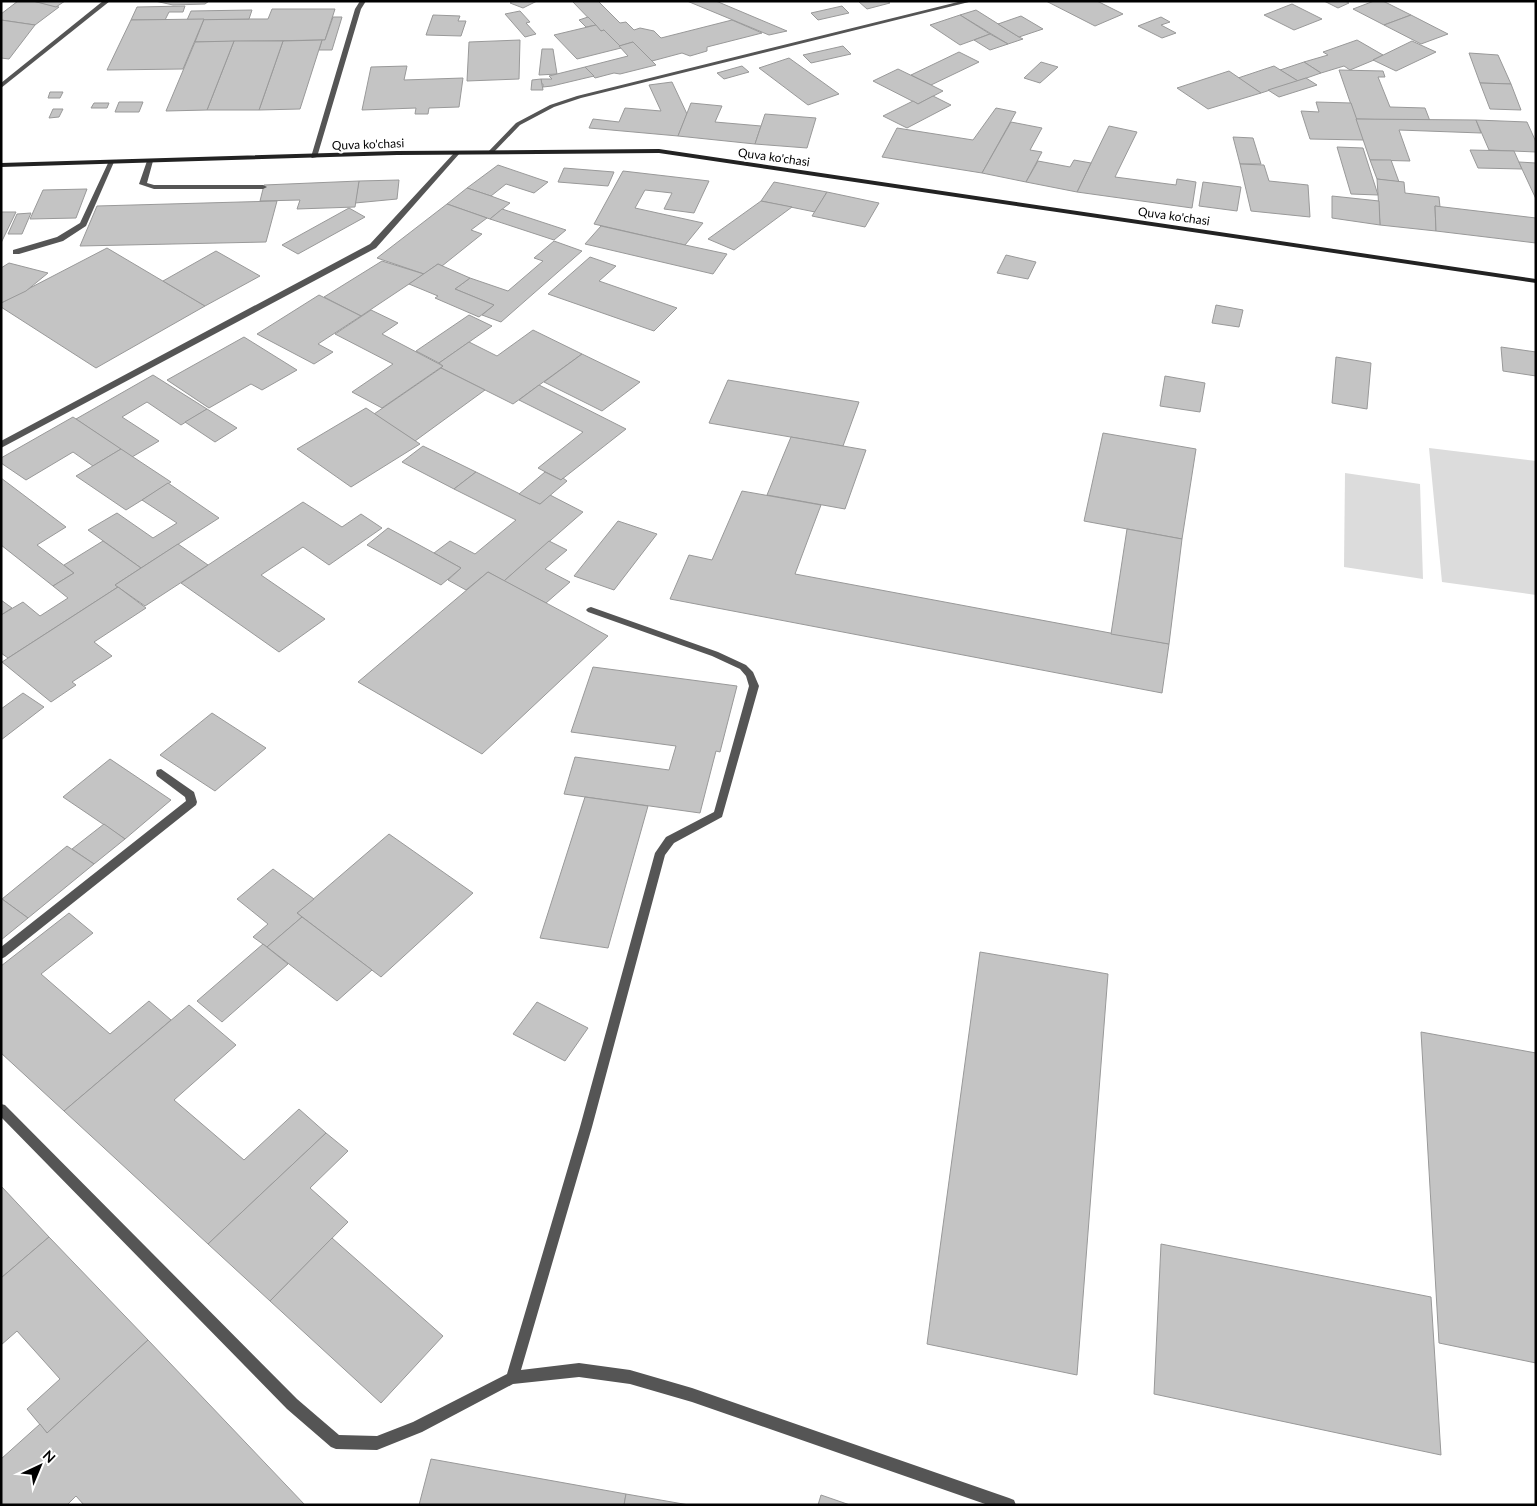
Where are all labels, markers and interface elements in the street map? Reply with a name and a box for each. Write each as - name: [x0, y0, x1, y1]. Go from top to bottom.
- street label: Quva ko'chasi: [332, 135, 404, 153]
- street label: Quva ko'chasi: [737, 145, 811, 169]
- street label: Quva ko'chasi: [1137, 204, 1211, 228]
- north arrow: [15, 1441, 65, 1491]
- text: N: [40, 1446, 59, 1466]

